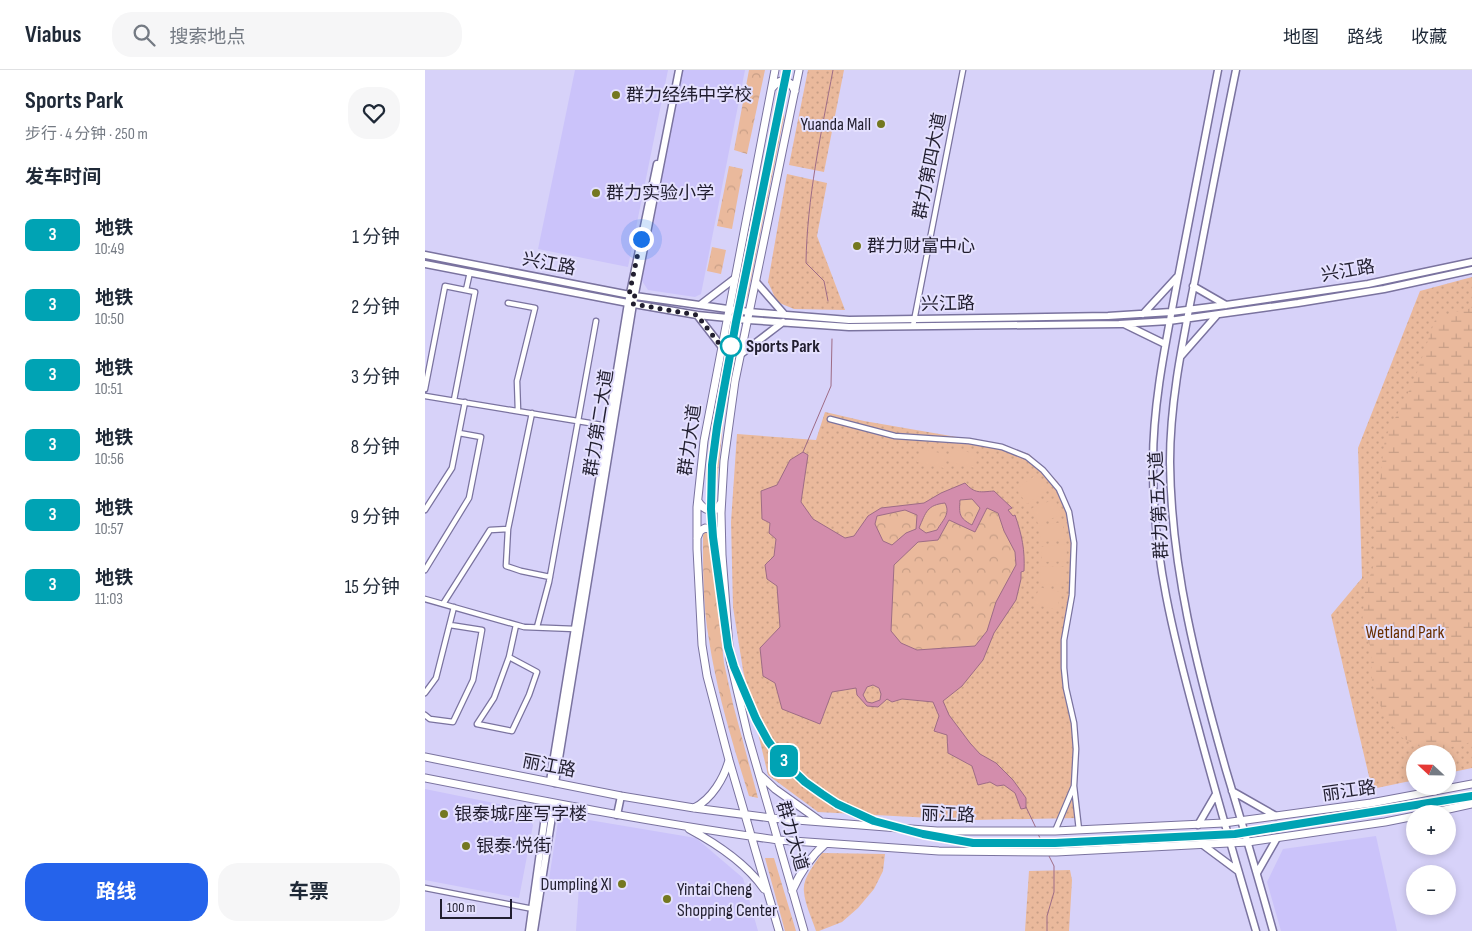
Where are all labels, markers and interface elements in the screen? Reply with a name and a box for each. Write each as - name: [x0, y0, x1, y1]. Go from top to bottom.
- search box: [112, 12, 462, 57]
- text: Viabus: [25, 20, 82, 49]
- icon: search: [130, 21, 158, 49]
- text: 搜索地点: [170, 26, 246, 49]
- text: 地图: [1283, 27, 1319, 48]
- text: 路线: [1347, 27, 1383, 48]
- text: 收藏: [1411, 27, 1447, 48]
- place label: 群力经纬中学校: [626, 85, 752, 106]
- text: Sports Park: [25, 86, 123, 115]
- button: heart: [348, 87, 400, 139]
- marker: 群力经纬中学校: [610, 89, 622, 101]
- street label: 群力第四大道: [909, 111, 951, 221]
- place label: Yuanda Mall: [800, 114, 871, 135]
- marker: Yuanda Mall: [875, 118, 887, 130]
- text: 步行 · 4 分钟 · 250 m: [25, 125, 148, 144]
- text: 发车时间: [25, 166, 101, 189]
- place label: 群力实验小学: [606, 183, 714, 204]
- marker: 群力实验小学: [590, 187, 602, 199]
- text: 地铁: [95, 217, 133, 240]
- text: 3: [48, 224, 57, 245]
- text: 1 分钟: [352, 226, 400, 249]
- your location: [629, 227, 654, 252]
- place label: 群力财富中心: [867, 236, 975, 257]
- text: 10:49: [95, 240, 124, 259]
- marker: 群力财富中心: [851, 240, 863, 252]
- street label: 兴江路: [520, 249, 578, 279]
- street label: 兴江路: [1320, 256, 1376, 286]
- text: 地铁: [95, 287, 133, 310]
- street label: 兴江路: [921, 293, 975, 315]
- text: 3: [48, 294, 57, 315]
- text: 2 分钟: [351, 296, 400, 319]
- text: 10:50: [95, 310, 124, 329]
- marker: Sports Park: [720, 335, 742, 357]
- place label: Sports Park: [746, 336, 820, 357]
- text: 地铁: [95, 357, 133, 380]
- text: 3: [48, 364, 57, 385]
- text: 3 分钟: [351, 366, 400, 389]
- street label: 群力第二大道: [580, 368, 618, 478]
- text: 10:51: [95, 380, 123, 399]
- street label: 群力大道: [675, 403, 705, 477]
- text: 地铁: [95, 427, 133, 450]
- text: 3: [48, 434, 57, 455]
- text: 8 分钟: [351, 436, 400, 459]
- text: 10:56: [95, 450, 124, 469]
- street label: 群力第五大道: [1146, 451, 1172, 559]
- text: 地铁: [95, 497, 133, 520]
- text: 3: [48, 504, 57, 525]
- text: 9 分钟: [351, 506, 400, 529]
- text: 10:57: [95, 520, 123, 539]
- text: 地铁: [95, 567, 133, 590]
- text: 3: [48, 574, 57, 595]
- text: 15 分钟: [345, 576, 400, 599]
- text: 11:03: [95, 590, 123, 609]
- park label: Wetland Park: [1366, 622, 1445, 643]
- line badge: 3: [768, 745, 800, 777]
- north arrow: [1406, 745, 1456, 795]
- map controls: [1406, 745, 1456, 915]
- text: 3: [780, 750, 788, 771]
- street label: 丽江路: [520, 751, 578, 781]
- street label: 丽江路: [1321, 777, 1377, 805]
- street label: 群力大道: [772, 799, 812, 873]
- place label: 银泰城F座写字楼: [454, 804, 587, 825]
- street label: 丽江路: [921, 804, 975, 826]
- button: +: [1406, 805, 1456, 855]
- marker: 银泰城F座写字楼: [438, 808, 450, 820]
- place label: 银泰·悦街: [476, 836, 552, 857]
- marker: 银泰·悦街: [460, 840, 472, 852]
- button: 路线: [25, 863, 208, 921]
- button: 车票: [218, 863, 400, 921]
- button: −: [1406, 865, 1456, 915]
- place label: Dumpling XI: [541, 874, 612, 895]
- marker: Dumpling XI: [616, 878, 628, 890]
- place label: Yintai Cheng Shopping Center: [677, 879, 777, 921]
- marker: Yintai Cheng Shopping Center: [661, 893, 673, 905]
- scale bar: [440, 896, 513, 919]
- text: 100 m: [447, 899, 476, 916]

